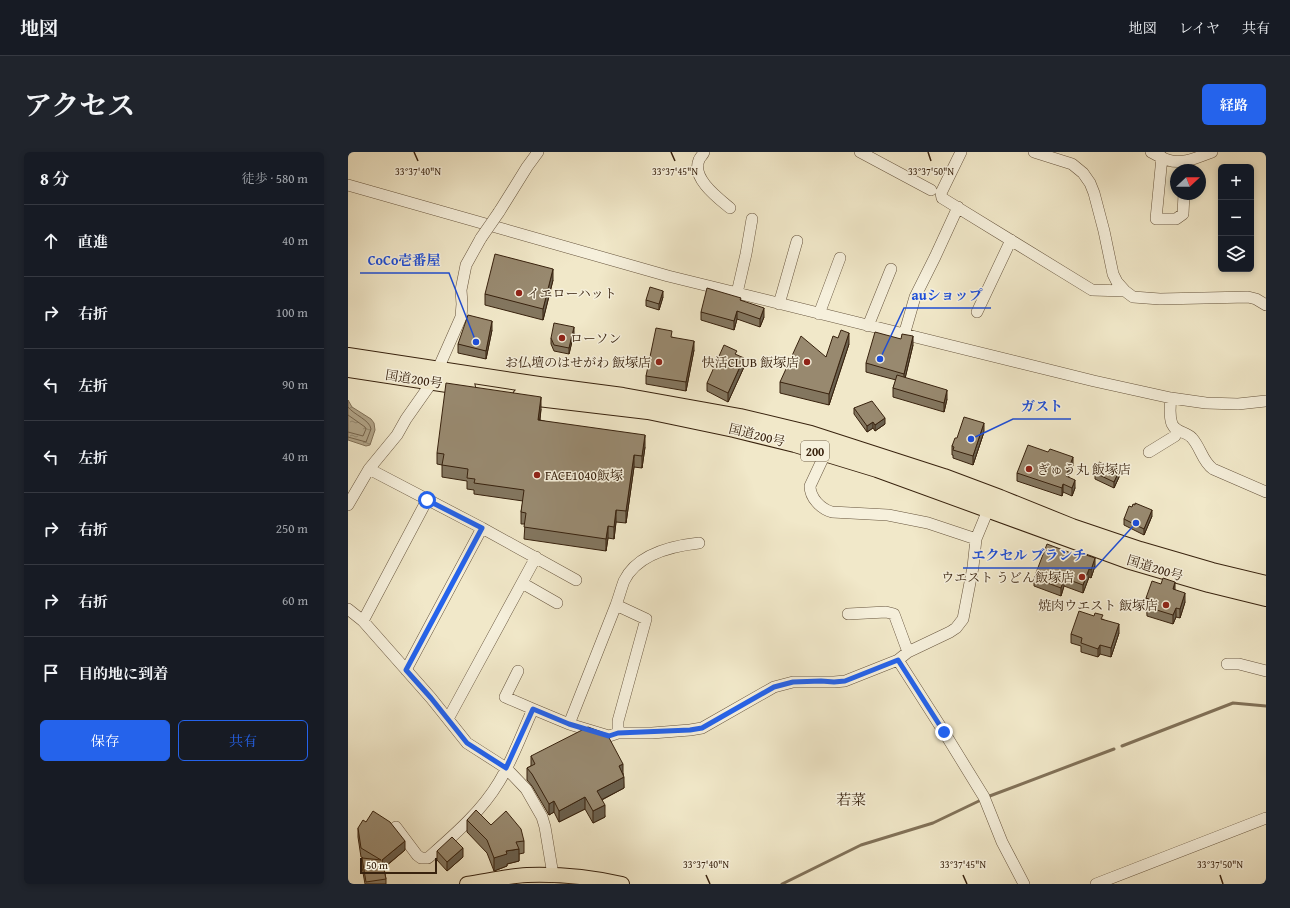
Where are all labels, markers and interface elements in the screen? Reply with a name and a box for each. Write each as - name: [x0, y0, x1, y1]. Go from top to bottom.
- text: 地図: [20, 14, 58, 42]
- text: 地図: [1129, 18, 1157, 38]
- text: レイヤ: [1179, 18, 1220, 38]
- text: 共有: [1242, 18, 1270, 38]
- text: アクセス: [24, 84, 135, 125]
- button: 経路: [1202, 84, 1266, 125]
- text: 33°37'40"N: [395, 164, 441, 179]
- text: 33°37'45"N: [652, 164, 698, 179]
- text: 33°37'50"N: [908, 164, 954, 179]
- north arrow: [1170, 164, 1206, 200]
- map controls: [1218, 164, 1254, 272]
- button: +: [1218, 164, 1254, 200]
- text: 8 分: [40, 166, 70, 191]
- text: 徒歩 · 580 m: [242, 169, 308, 188]
- button: −: [1218, 200, 1254, 236]
- icon: ahead: [40, 230, 62, 252]
- text: 直進: [78, 231, 108, 252]
- text: 40 m: [282, 231, 308, 250]
- button: layers: [1218, 236, 1254, 272]
- callout: CoCo壱番屋: [360, 247, 449, 273]
- text: CoCo壱番屋: [368, 250, 440, 270]
- callout: auショップ: [904, 282, 991, 308]
- place label: イエローハット: [527, 284, 617, 303]
- text: auショップ: [912, 285, 982, 305]
- marker: イエローハット: [514, 288, 524, 298]
- icon: right: [40, 302, 62, 324]
- text: 右折: [78, 303, 108, 324]
- text: 100 m: [276, 303, 308, 322]
- place label: ローソン: [570, 329, 621, 348]
- marker: ローソン: [557, 333, 567, 343]
- place label: お仏壇のはせがわ 飯塚店: [505, 353, 651, 372]
- place label: 快活CLUB 飯塚店: [702, 353, 799, 372]
- marker: お仏壇のはせがわ 飯塚店: [654, 357, 664, 367]
- marker: 快活CLUB 飯塚店: [802, 357, 812, 367]
- street label: 国道200号: [384, 365, 444, 393]
- icon: left: [40, 374, 62, 396]
- text: 左折: [78, 375, 108, 396]
- text: 90 m: [282, 375, 308, 394]
- callout: ガスト: [1013, 393, 1071, 419]
- text: ガスト: [1021, 396, 1063, 416]
- street label: 国道200号: [727, 419, 787, 451]
- road number: 200: [801, 441, 829, 461]
- icon: left: [40, 446, 62, 468]
- text: 左折: [78, 447, 108, 468]
- text: 40 m: [282, 447, 308, 466]
- place label: ぎゅう丸 飯塚店: [1037, 460, 1131, 479]
- marker: ぎゅう丸 飯塚店: [1024, 464, 1034, 474]
- place label: FACE1040飯塚: [545, 466, 623, 485]
- marker: FACE1040飯塚: [532, 470, 542, 480]
- route start: [418, 491, 436, 509]
- icon: right: [40, 518, 62, 540]
- text: 右折: [78, 519, 108, 540]
- text: 250 m: [276, 519, 308, 538]
- callout: エクセル ブランチ: [963, 542, 1095, 568]
- text: エクセル ブランチ: [971, 545, 1087, 565]
- street label: 国道200号: [1125, 550, 1185, 586]
- place label: ウエスト うどん飯塚店: [941, 568, 1074, 587]
- marker: ウエスト うどん飯塚店: [1077, 572, 1087, 582]
- icon: right: [40, 590, 62, 612]
- text: 右折: [78, 591, 108, 612]
- text: 60 m: [282, 591, 308, 610]
- place label: 焼肉ウエスト 飯塚店: [1038, 596, 1158, 615]
- marker: 焼肉ウエスト 飯塚店: [1161, 600, 1171, 610]
- icon: arrive: [40, 662, 62, 684]
- text: 目的地に到着: [78, 663, 168, 684]
- button: 保存: [40, 720, 170, 761]
- button: 共有: [178, 720, 308, 761]
- route end: [935, 723, 953, 741]
- district label: 若菜: [836, 789, 866, 810]
- scale bar: [360, 856, 437, 875]
- text: 50 m: [366, 857, 388, 873]
- text: 33°37'40"N: [683, 857, 729, 872]
- text: 33°37'45"N: [940, 857, 986, 872]
- text: 33°37'50"N: [1197, 857, 1243, 872]

